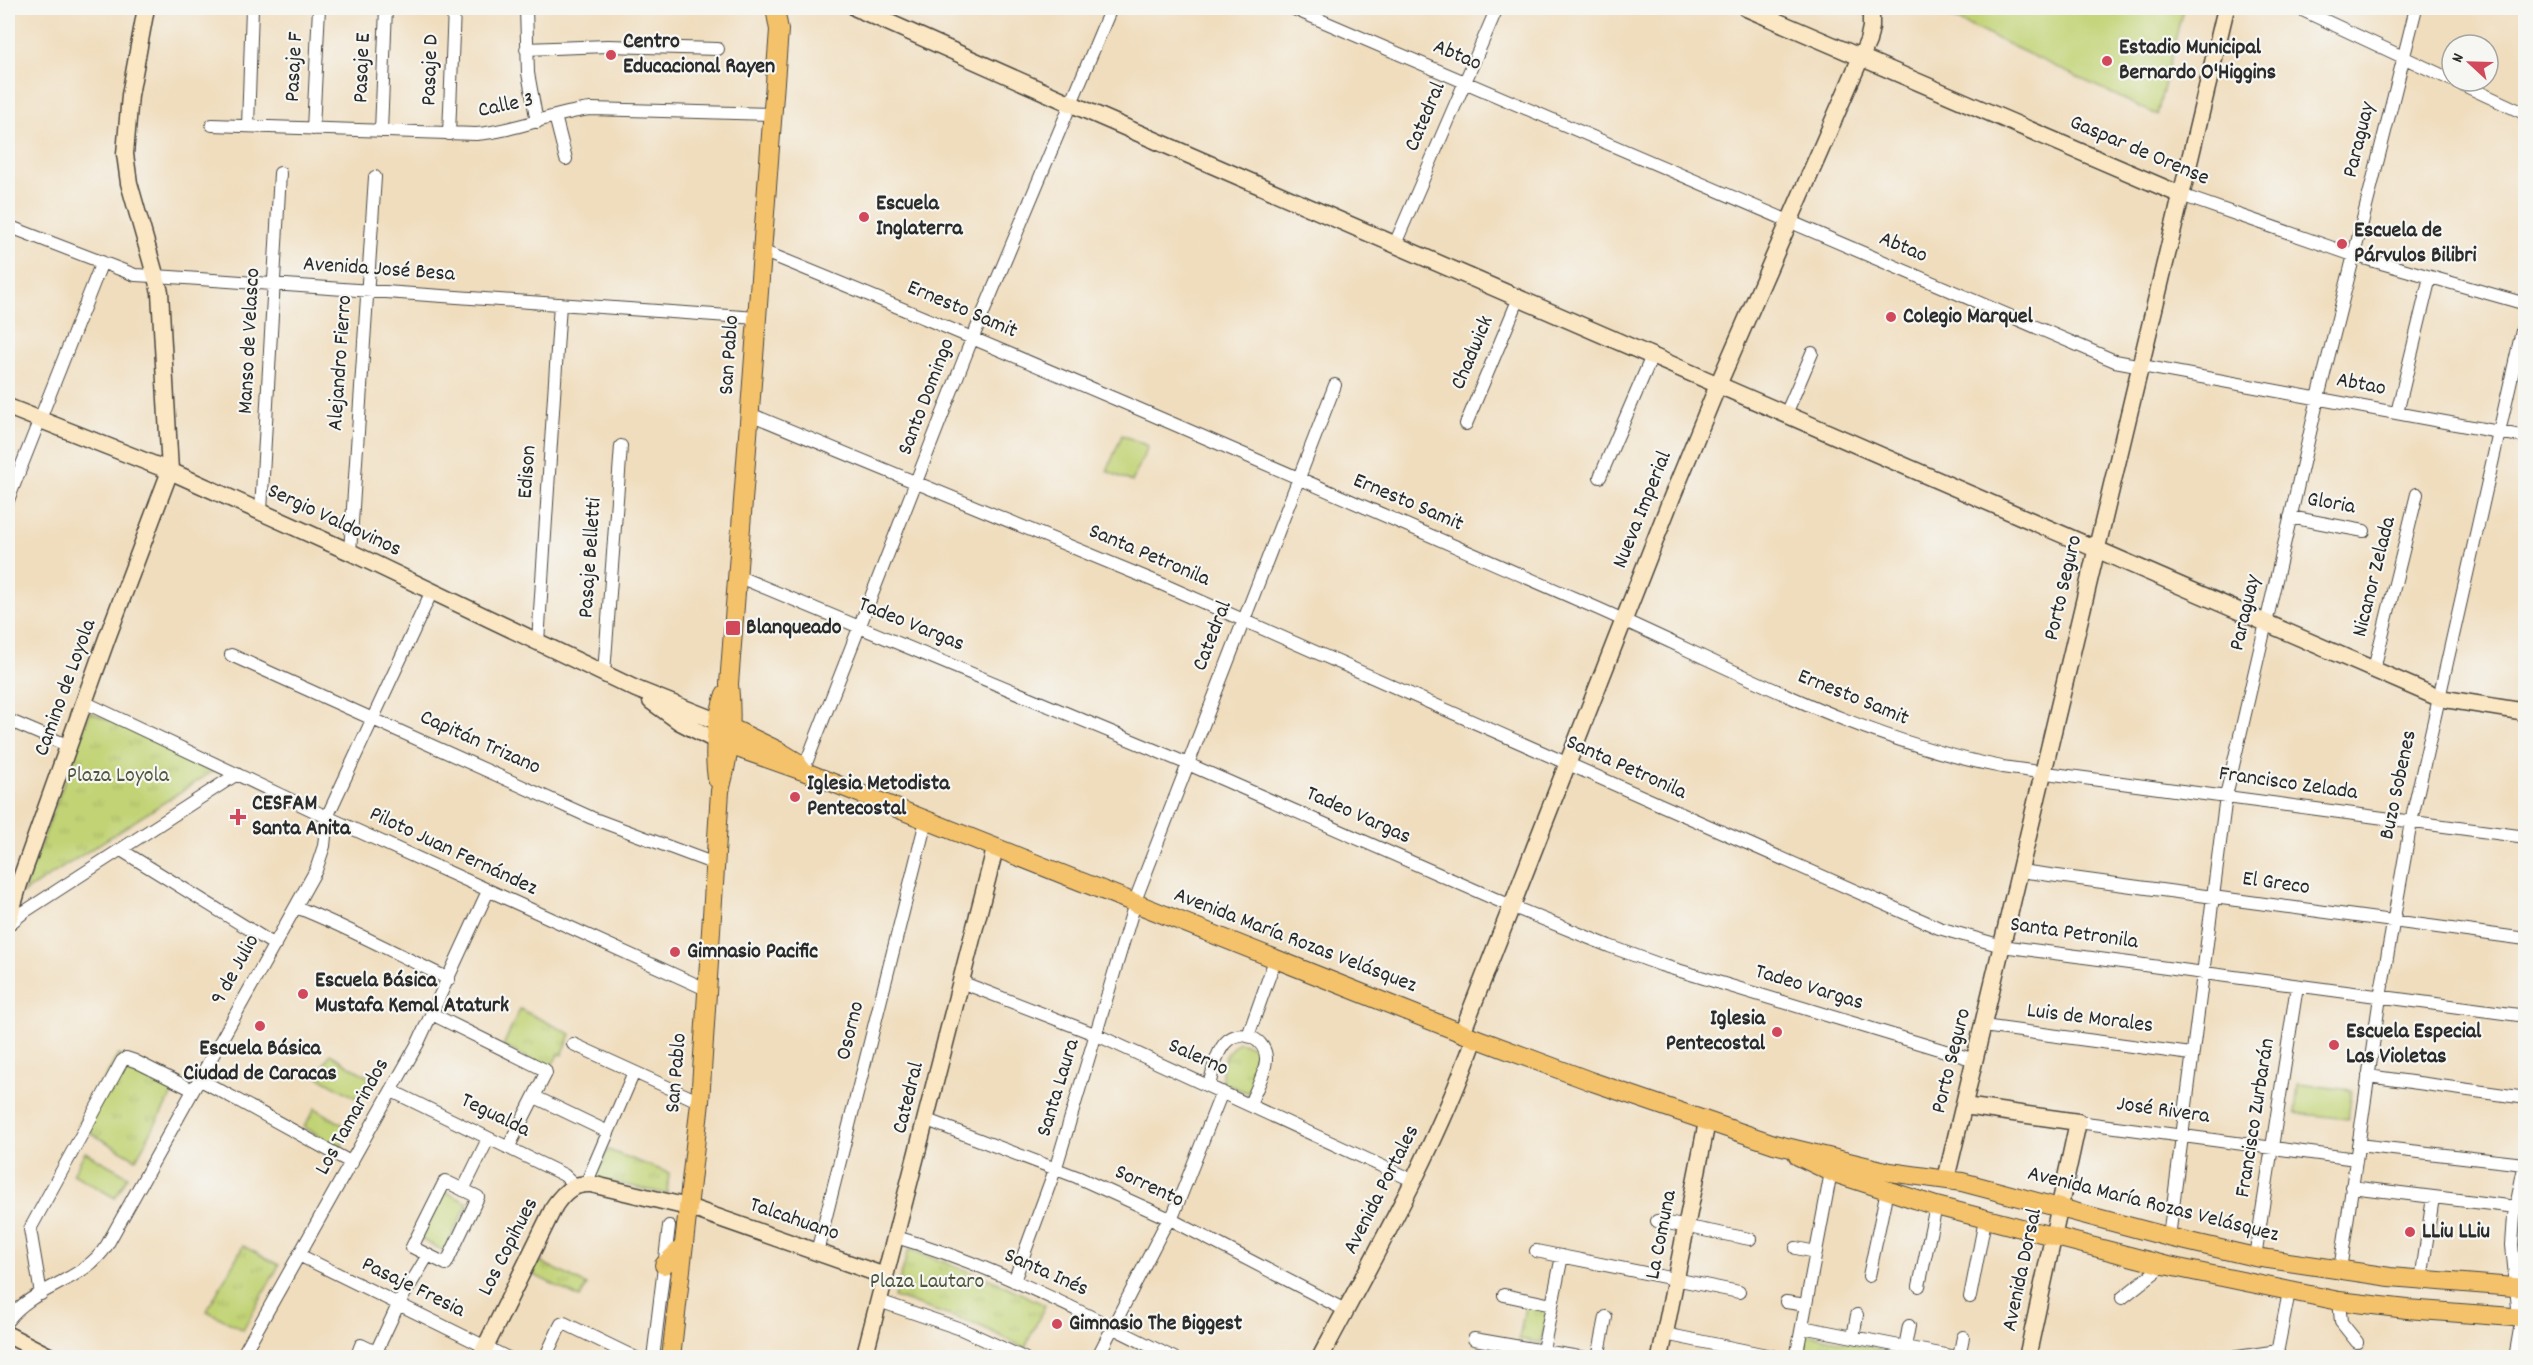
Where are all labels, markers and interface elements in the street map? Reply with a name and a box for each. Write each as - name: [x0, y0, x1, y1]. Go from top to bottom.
- place label: Centro Educacional Rayen: [623, 27, 775, 83]
- street label: Pasaje F: [278, 31, 312, 103]
- street label: Pasaje E: [346, 32, 380, 104]
- street label: Abtao: [1428, 32, 1486, 80]
- place label: Estadio Municipal Bernardo O'Higgins: [2119, 33, 2276, 89]
- north arrow: [2440, 33, 2500, 93]
- street label: Pasaje D: [414, 34, 448, 106]
- marker: Centro Educacional Rayen: [604, 48, 618, 62]
- text: N: [2446, 50, 2471, 66]
- marker: Estadio Municipal Bernardo O'Higgins: [2100, 54, 2114, 68]
- street label: Catedral: [1397, 77, 1455, 157]
- street label: Calle 3: [475, 85, 537, 127]
- street label: Paraguay: [2336, 98, 2385, 181]
- street label: Gaspar de Orense: [2064, 108, 2214, 194]
- place label: Escuela Inglaterra: [876, 189, 963, 245]
- marker: Escuela Inglaterra: [857, 210, 871, 224]
- place label: Escuela de Párvulos Bilibri: [2354, 216, 2477, 272]
- street label: Abtao: [1874, 224, 1932, 272]
- marker: Escuela de Párvulos Bilibri: [2335, 237, 2349, 251]
- street label: Avenida José Besa: [302, 249, 457, 291]
- street label: Manso de Velasco: [231, 267, 269, 415]
- street label: Ernesto Samit: [902, 273, 1022, 347]
- street label: Alejandro Fierro: [321, 294, 361, 432]
- place label: Colegio Marquel: [1903, 302, 2033, 333]
- marker: Colegio Marquel: [1884, 310, 1898, 324]
- street label: Chadwick: [1444, 311, 1502, 395]
- street label: San Pablo: [712, 314, 748, 396]
- street label: Santo Domingo: [890, 334, 964, 460]
- street label: Abtao: [2334, 365, 2388, 405]
- street label: Edison: [511, 444, 545, 500]
- street label: Nueva Imperial: [1605, 447, 1681, 573]
- street label: Ernesto Samit: [1348, 466, 1468, 540]
- street label: Sergio Valdovinos: [262, 476, 406, 566]
- street label: Gloria: [2304, 485, 2358, 524]
- street label: Pasaje Belletti: [571, 497, 611, 619]
- street label: Nicanor Zelada: [2345, 513, 2405, 640]
- street label: Santa Petronila: [1084, 517, 1215, 596]
- street label: Porto Seguro: [2037, 532, 2091, 644]
- street label: Paraguay: [2222, 571, 2270, 654]
- street label: Tadeo Vargas: [853, 590, 969, 660]
- street label: Catedral: [1185, 596, 1241, 676]
- place label: Blanqueado: [746, 613, 842, 644]
- street label: Camino de Loyola: [27, 615, 105, 761]
- marker: Blanqueado: [724, 619, 742, 637]
- street label: Ernesto Samit: [1793, 662, 1913, 734]
- street label: Capitán Trizano: [415, 703, 545, 783]
- street label: Santa Petronila: [1561, 728, 1692, 809]
- street label: Buzo Sobenes: [2372, 728, 2426, 842]
- street label: Francisco Zelada: [2217, 759, 2360, 809]
- park label: Plaza Loyola: [67, 761, 170, 792]
- place label: Iglesia Metodista Pentecostal: [807, 769, 950, 825]
- street label: Tadeo Vargas: [1300, 779, 1416, 853]
- place label: CESFAM Santa Anita: [252, 789, 351, 845]
- marker: Iglesia Metodista Pentecostal: [788, 790, 802, 804]
- street label: Piloto Juan Fernández: [364, 799, 543, 905]
- marker: CESFAM Santa Anita: [229, 808, 247, 826]
- street label: El Greco: [2240, 864, 2312, 904]
- street label: Avenida María Rozas Velásquez: [1169, 880, 1422, 1002]
- street label: Santa Petronila: [2008, 910, 2141, 958]
- street label: 9 de Julio: [204, 929, 268, 1011]
- place label: Gimnasio Pacific: [687, 937, 818, 968]
- marker: Gimnasio Pacific: [668, 945, 682, 959]
- street label: Tadeo Vargas: [1751, 957, 1867, 1019]
- place label: Escuela Básica Mustafa Kemal Ataturk: [315, 966, 509, 1022]
- marker: Escuela Básica Mustafa Kemal Ataturk: [296, 987, 310, 1001]
- street label: Luis de Morales: [2025, 996, 2155, 1042]
- street label: Osorno: [829, 998, 873, 1064]
- place label: Iglesia Pentecostal: [1666, 1004, 1766, 1060]
- street label: Porto Seguro: [1924, 1005, 1980, 1117]
- place label: Escuela Especial Las Violetas: [2346, 1017, 2482, 1073]
- marker: Escuela Básica Ciudad de Caracas: [253, 1019, 267, 1033]
- marker: Iglesia Pentecostal: [1770, 1025, 1784, 1039]
- street label: Salerno: [1163, 1031, 1233, 1085]
- street label: San Pablo: [658, 1032, 696, 1114]
- place label: Escuela Básica Ciudad de Caracas: [183, 1034, 337, 1090]
- street label: Santa Laura: [1029, 1035, 1089, 1141]
- street label: Francisco Zurbarán: [2228, 1036, 2284, 1200]
- marker: Escuela Especial Las Violetas: [2327, 1038, 2341, 1052]
- street label: Los Tamarindos: [308, 1053, 398, 1181]
- street label: Catedral: [885, 1059, 933, 1137]
- street label: Tegualda: [455, 1086, 536, 1146]
- street label: José Rivera: [2114, 1089, 2212, 1133]
- street label: Avenida Portales: [1336, 1120, 1428, 1260]
- street label: Sorrento: [1109, 1157, 1189, 1217]
- street label: Avenida María Rozas Velásquez: [2024, 1159, 2283, 1251]
- street label: La Comuna: [1638, 1187, 1686, 1282]
- street label: Talcahuano: [745, 1190, 843, 1250]
- street label: Los Copihues: [471, 1193, 547, 1301]
- street label: Avenida Dorsal: [1995, 1206, 2051, 1334]
- place label: LLiu LLiu: [2422, 1217, 2490, 1248]
- marker: LLiu LLiu: [2403, 1225, 2417, 1239]
- street label: Santa Inés: [999, 1241, 1093, 1305]
- street label: Pasaje Fresia: [356, 1250, 471, 1327]
- park label: Plaza Lautaro: [870, 1267, 984, 1298]
- place label: Gimnasio The Biggest: [1069, 1309, 1243, 1340]
- marker: Gimnasio The Biggest: [1050, 1317, 1064, 1331]

